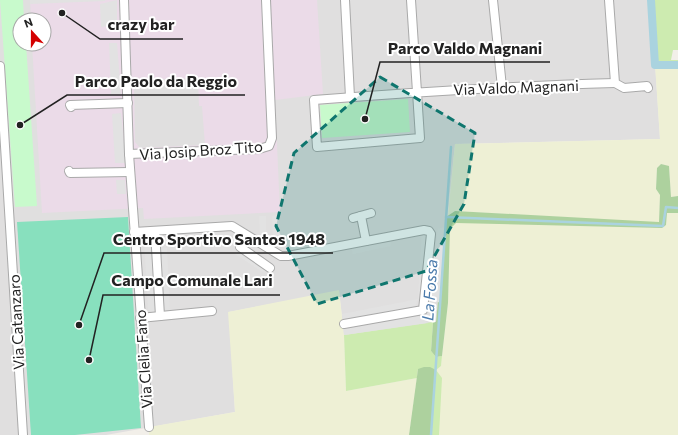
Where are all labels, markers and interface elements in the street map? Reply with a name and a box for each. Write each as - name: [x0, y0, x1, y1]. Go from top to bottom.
- callout: crazy bar: [100, 11, 183, 39]
- north arrow: [12, 12, 52, 52]
- text: crazy bar: [107, 14, 175, 33]
- text: N: [22, 15, 34, 30]
- callout: Parco Valdo Magnani: [380, 34, 550, 62]
- text: Parco Valdo Magnani: [388, 38, 542, 57]
- callout: Parco Paolo da Reggio: [67, 67, 245, 95]
- text: Parco Paolo da Reggio: [75, 71, 238, 90]
- street label: Via Valdo Magnani: [453, 76, 579, 98]
- street label: Via Josip Broz Tito: [139, 137, 263, 163]
- callout: Centro Sportivo Santos 1948: [104, 225, 333, 253]
- text: Centro Sportivo Santos 1948: [113, 229, 325, 248]
- water label: La Fossa: [417, 259, 441, 321]
- callout: Campo Comunale Lari: [103, 267, 280, 295]
- text: Campo Comunale Lari: [111, 270, 273, 289]
- street label: Via Catanzaro: [5, 274, 27, 370]
- street label: Via Clelia Fano: [131, 309, 155, 409]

